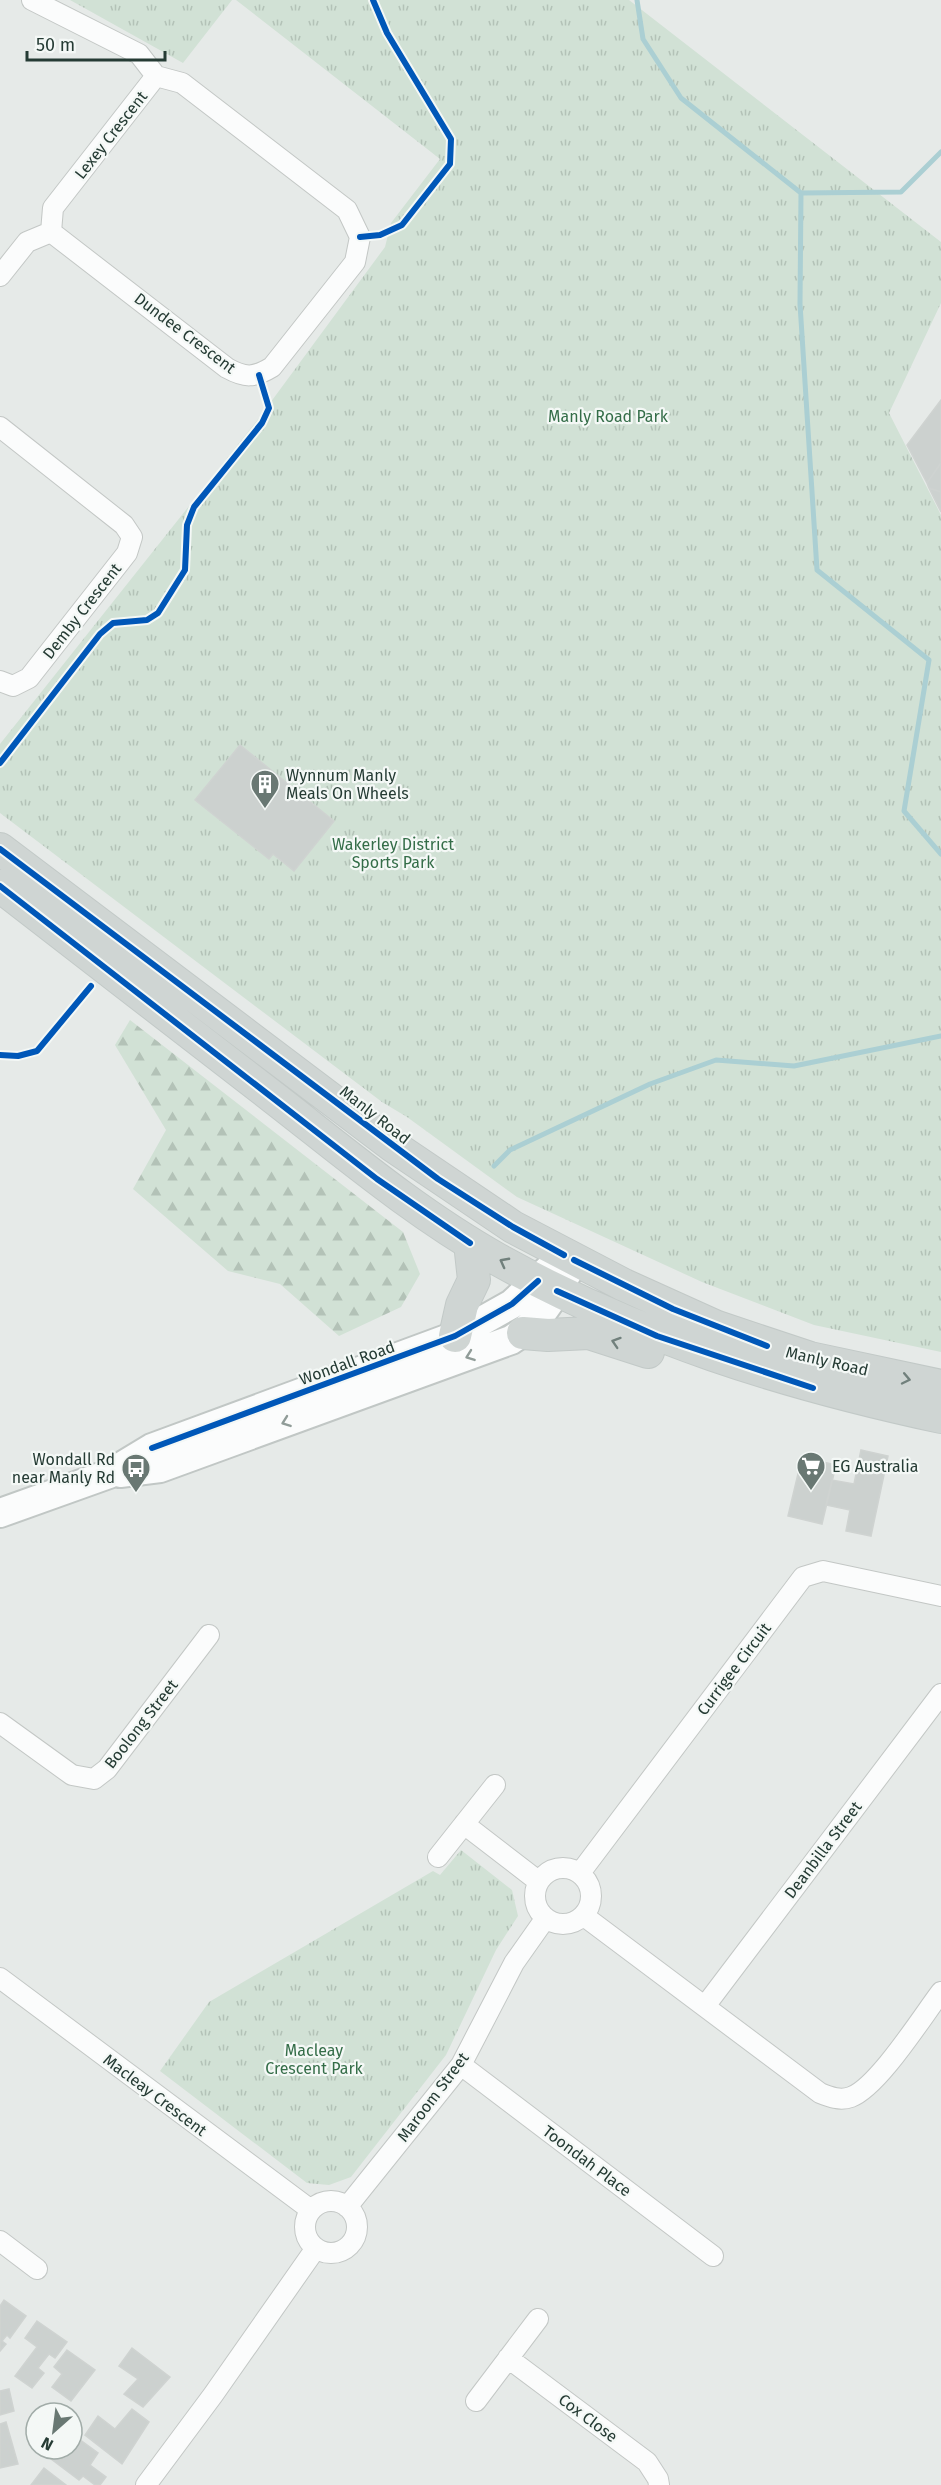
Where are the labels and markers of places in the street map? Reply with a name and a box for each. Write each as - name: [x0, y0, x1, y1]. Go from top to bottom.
- place label: Wynnum Manly Meals On Wheels: [286, 766, 409, 803]
- building icon: Wynnum Manly Meals On Wheels: [249, 768, 281, 810]
- place label: Wondall Rd near Manly Rd: [12, 1450, 115, 1487]
- supermarket icon: EG Australia: [795, 1450, 827, 1492]
- bus stop icon: Wondall Rd near Manly Rd: [120, 1452, 152, 1494]
- place label: EG Australia: [832, 1457, 919, 1476]

